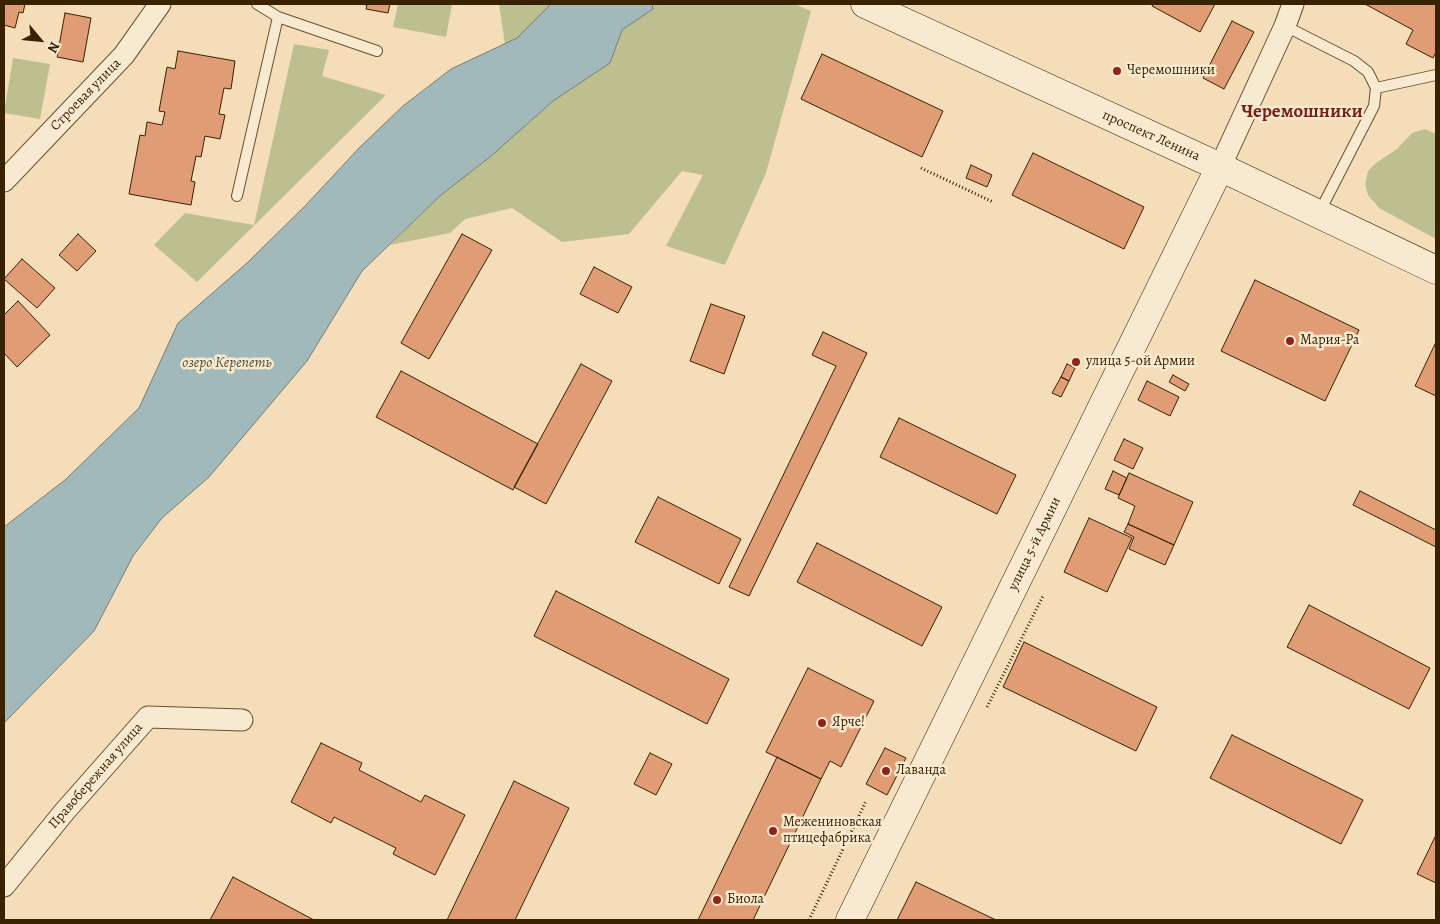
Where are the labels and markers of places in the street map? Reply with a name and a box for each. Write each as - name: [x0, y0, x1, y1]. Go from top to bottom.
- place label: Черемошники: [1127, 63, 1215, 79]
- marker: Черемошники: [1111, 65, 1123, 77]
- place label: Мария-Ра: [1300, 333, 1359, 349]
- marker: Мария-Ра: [1284, 335, 1296, 347]
- place label: улица 5-ой Армии: [1086, 354, 1195, 370]
- marker: улица 5-ой Армии: [1070, 356, 1082, 368]
- place label: Ярче!: [832, 715, 865, 731]
- marker: Ярче!: [816, 717, 828, 729]
- place label: Лаванда: [896, 763, 946, 779]
- marker: Лаванда: [880, 765, 892, 777]
- place label: Межениновская птицефабрика: [783, 815, 882, 848]
- marker: Межениновская птицефабрика: [767, 825, 779, 837]
- place label: Биола: [727, 892, 764, 908]
- marker: Биола: [711, 894, 723, 906]

